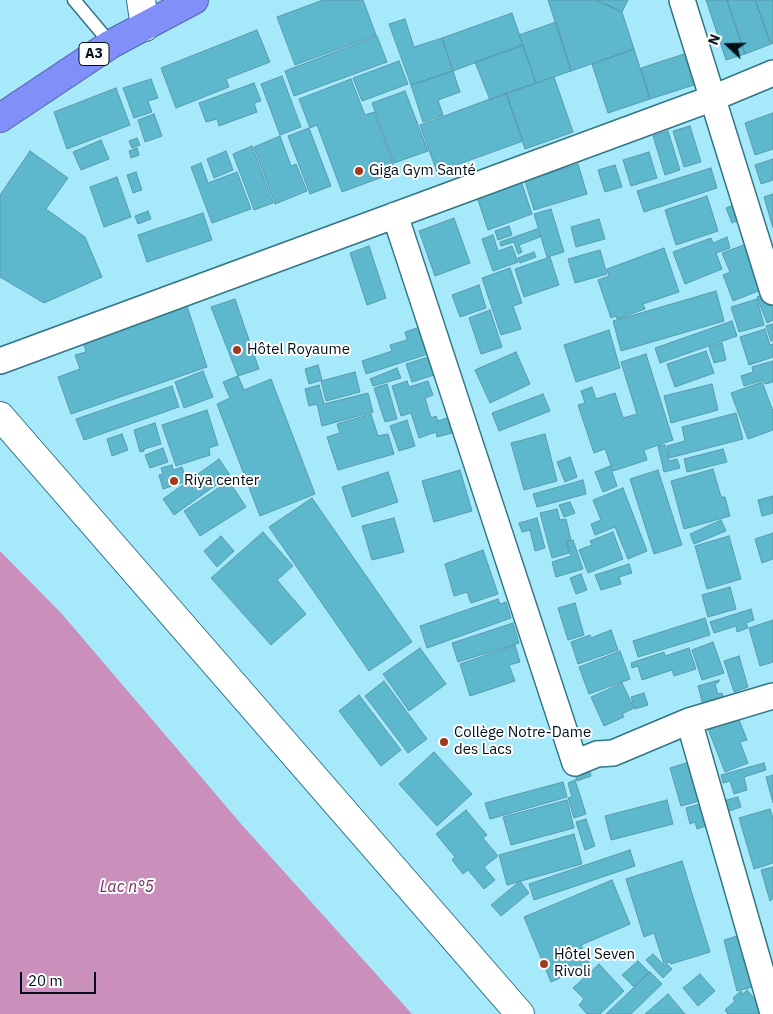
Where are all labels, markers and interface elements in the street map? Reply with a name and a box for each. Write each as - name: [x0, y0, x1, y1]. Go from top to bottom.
- north arrow: [703, 20, 753, 70]
- text: N: [704, 32, 724, 48]
- road number: A3: [79, 42, 109, 66]
- place label: Giga Gym Santé: [369, 162, 476, 180]
- marker: Giga Gym Santé: [353, 165, 365, 177]
- place label: Hôtel Royaume: [247, 341, 350, 359]
- marker: Hôtel Royaume: [231, 344, 243, 356]
- place label: Riya center: [184, 472, 259, 490]
- marker: Riya center: [168, 475, 180, 487]
- place label: Collège Notre-Dame des Lacs: [454, 724, 591, 759]
- marker: Collège Notre-Dame des Lacs: [438, 736, 450, 748]
- water label: Lac n°5: [100, 877, 154, 897]
- place label: Hôtel Seven Rivoli: [554, 946, 635, 981]
- marker: Hôtel Seven Rivoli: [538, 958, 550, 970]
- scale bar: [22, 962, 99, 994]
- text: 20 m: [28, 971, 63, 990]

